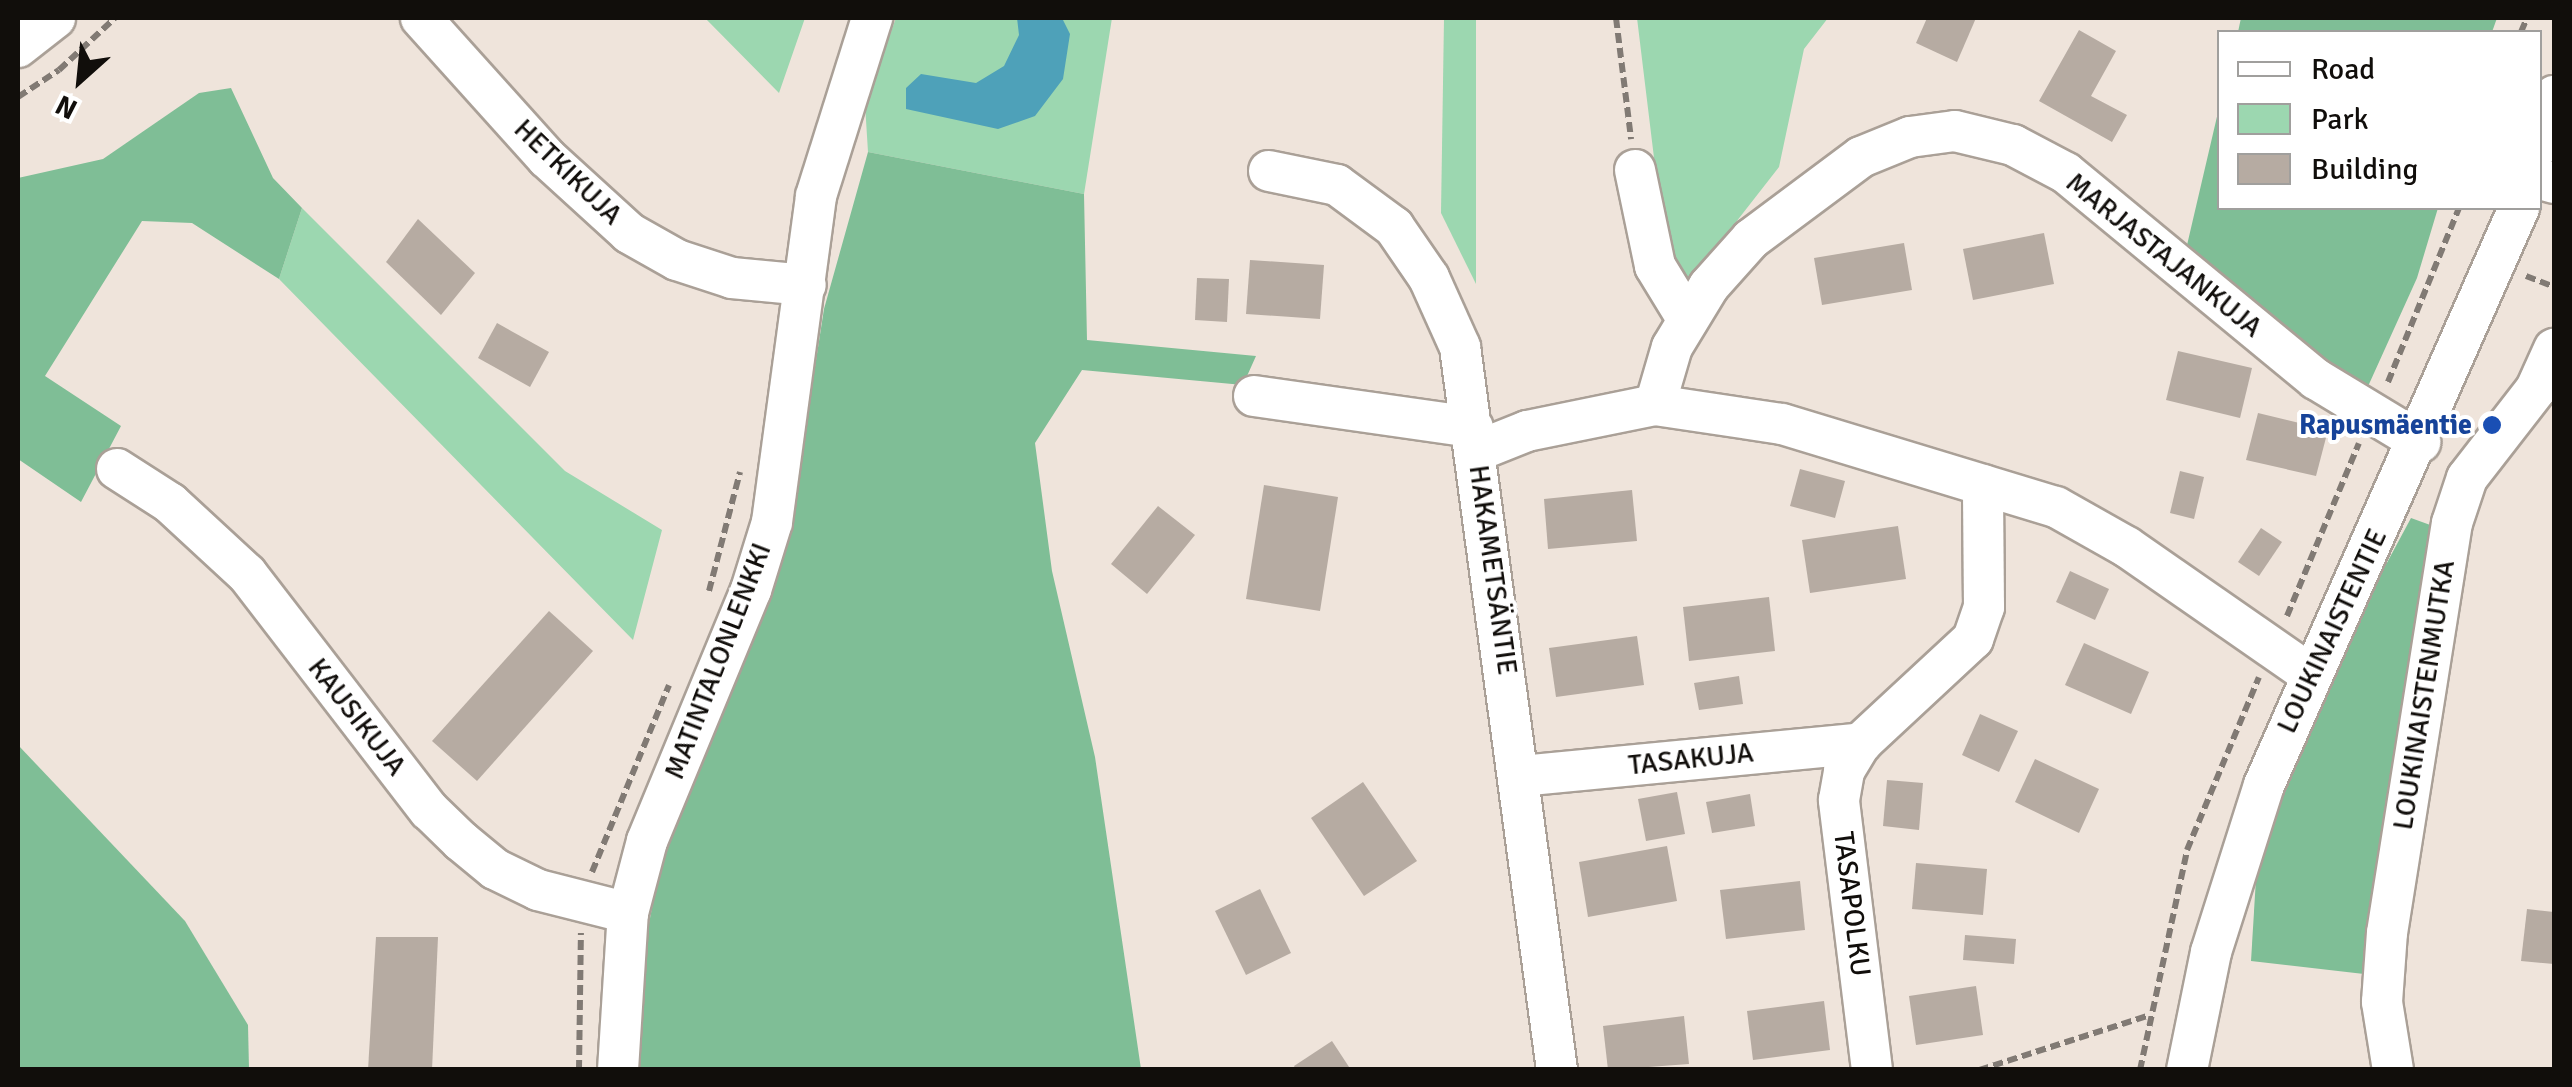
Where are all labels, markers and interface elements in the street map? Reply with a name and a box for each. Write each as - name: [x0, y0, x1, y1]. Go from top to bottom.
- north arrow: [30, 30, 130, 130]
- legend: [2217, 30, 2542, 210]
- text: Road: [2311, 51, 2375, 88]
- text: N: [50, 87, 83, 126]
- text: Park: [2311, 101, 2369, 138]
- street label: HETKIKUJA: [507, 112, 629, 232]
- text: Building: [2311, 151, 2418, 188]
- street label: MARJASTAJANKUJA: [2059, 166, 2269, 344]
- place label: Rapusmäentie: [2299, 408, 2472, 442]
- marker: Rapusmäentie: [2481, 414, 2503, 436]
- street label: HAKAMETSÄNTIE: [1462, 463, 1524, 677]
- street label: LOUKINAISTENTIE: [2270, 523, 2394, 739]
- street label: MATINTALONLENKKI: [657, 538, 779, 784]
- street label: LOUKINAISTENMUTKA: [2386, 558, 2462, 832]
- street label: KAUSIKUJA: [301, 652, 413, 782]
- street label: TASAKUJA: [1627, 736, 1755, 782]
- street label: TASAPOLKU: [1826, 830, 1878, 978]

